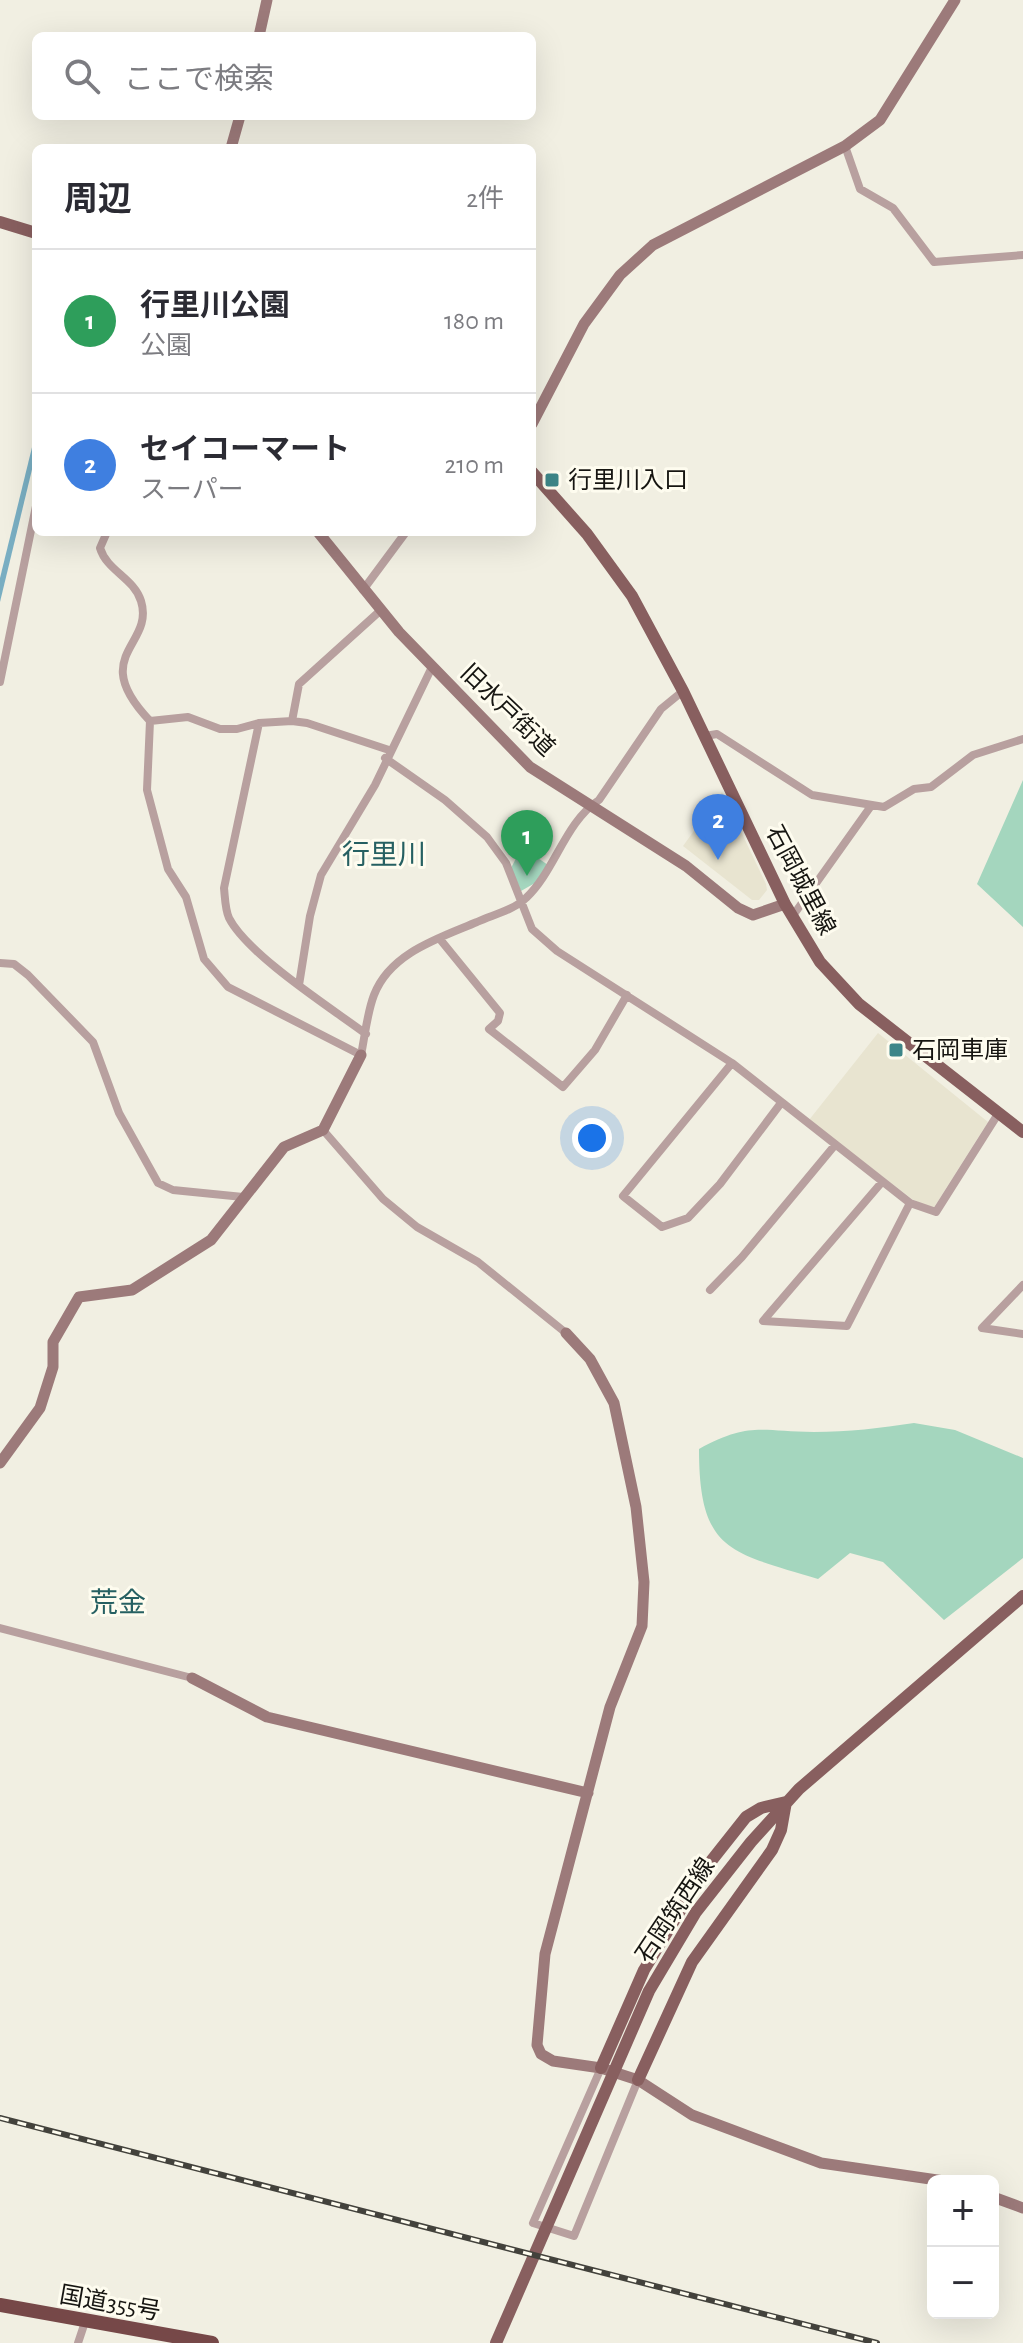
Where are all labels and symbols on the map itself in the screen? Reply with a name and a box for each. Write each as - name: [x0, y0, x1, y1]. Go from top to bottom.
- place label: 行里川入口: [568, 467, 688, 493]
- marker: 行里川入口: [543, 471, 561, 489]
- street label: 旧水戸街道: [456, 659, 560, 761]
- pin: 2: [692, 794, 744, 860]
- pin: 1: [501, 810, 553, 876]
- street label: 石岡城里線: [761, 821, 841, 939]
- district label: 行里川: [342, 840, 426, 870]
- place label: 石岡車庫: [912, 1037, 1008, 1063]
- marker: 石岡車庫: [887, 1041, 905, 1059]
- your location: [572, 1118, 612, 1158]
- district label: 荒金: [90, 1588, 146, 1618]
- street label: 石岡筑西線: [631, 1853, 719, 1967]
- street label: 国道355号: [58, 2281, 162, 2325]

